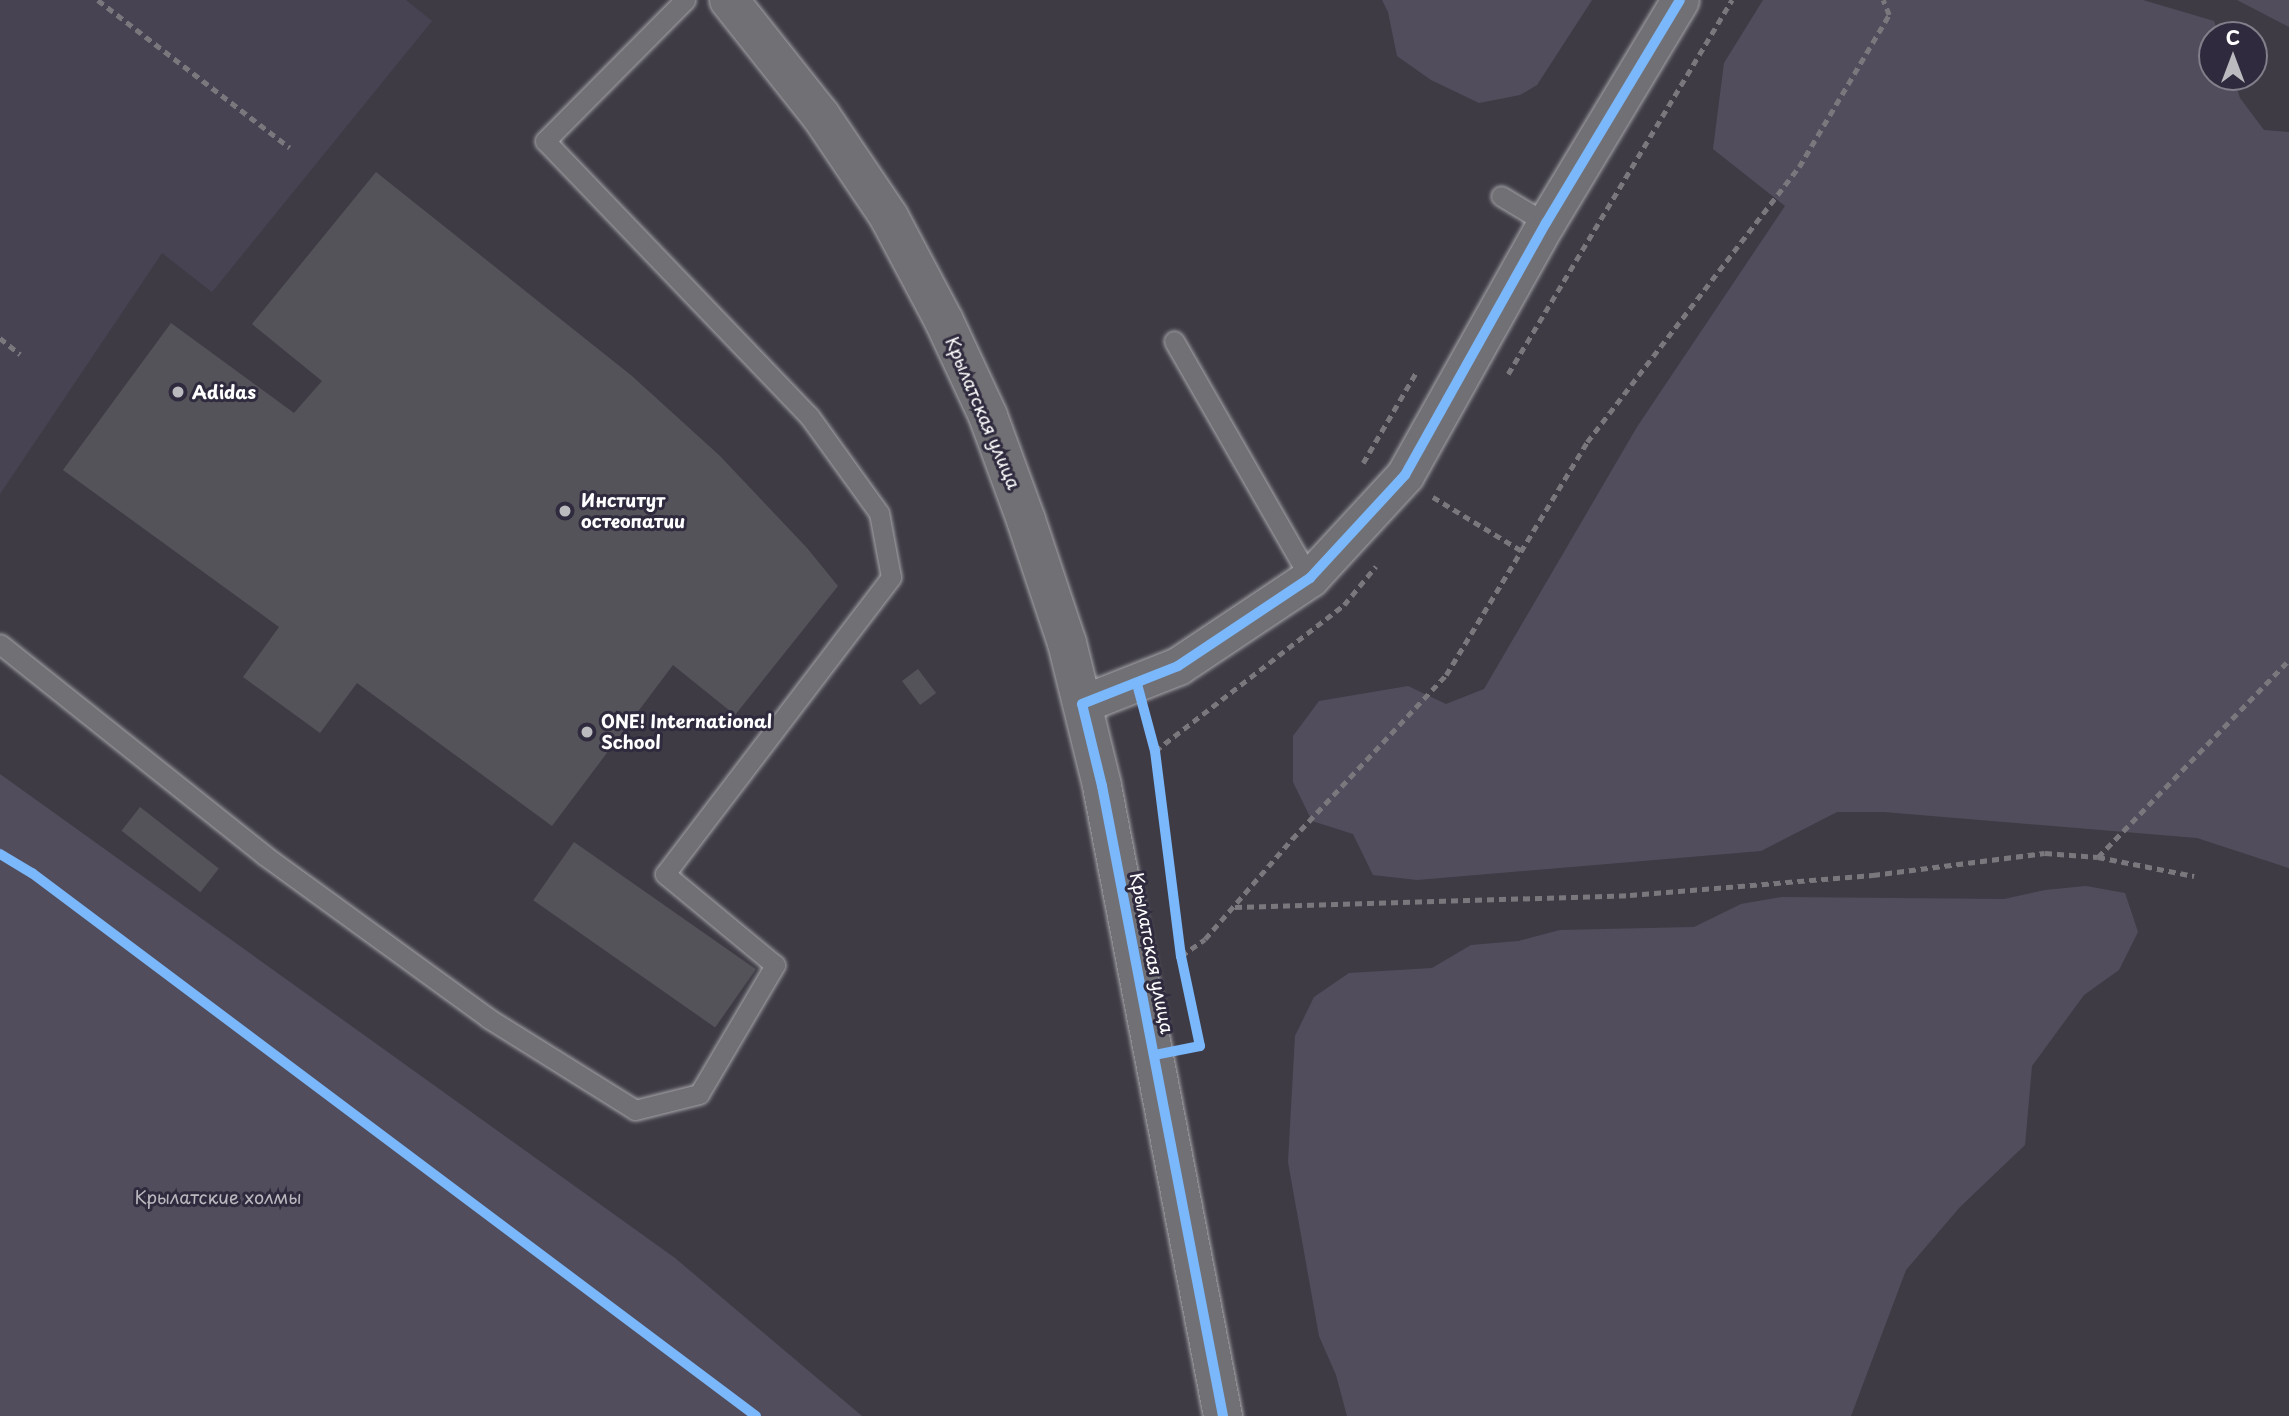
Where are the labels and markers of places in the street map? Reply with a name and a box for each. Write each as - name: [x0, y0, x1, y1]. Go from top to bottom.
- place label: Adidas: [192, 381, 256, 403]
- marker: Adidas: [170, 384, 186, 400]
- place label: Институт остеопатии: [581, 490, 685, 532]
- marker: Институт остеопатии: [555, 501, 575, 521]
- place label: ONE! International School: [601, 711, 773, 754]
- marker: ONE! International School: [579, 724, 595, 740]

